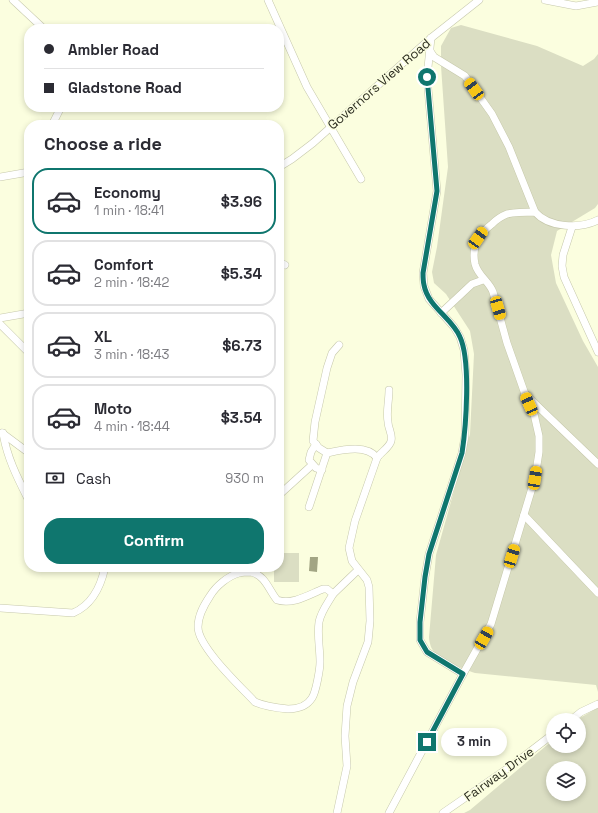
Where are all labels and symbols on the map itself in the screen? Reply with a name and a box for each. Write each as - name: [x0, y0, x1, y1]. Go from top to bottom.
- street label: Governors View Road: [324, 35, 434, 133]
- route start: [418, 68, 436, 86]
- car: [462, 76, 486, 102]
- car: [466, 225, 490, 251]
- car: [489, 295, 507, 321]
- car: [519, 391, 539, 417]
- car: [527, 465, 543, 491]
- car: [503, 543, 521, 569]
- car: [473, 625, 495, 651]
- callout: 3 min: [441, 728, 507, 756]
- route end: [418, 733, 436, 751]
- street label: Fairway Drive: [461, 743, 537, 805]

